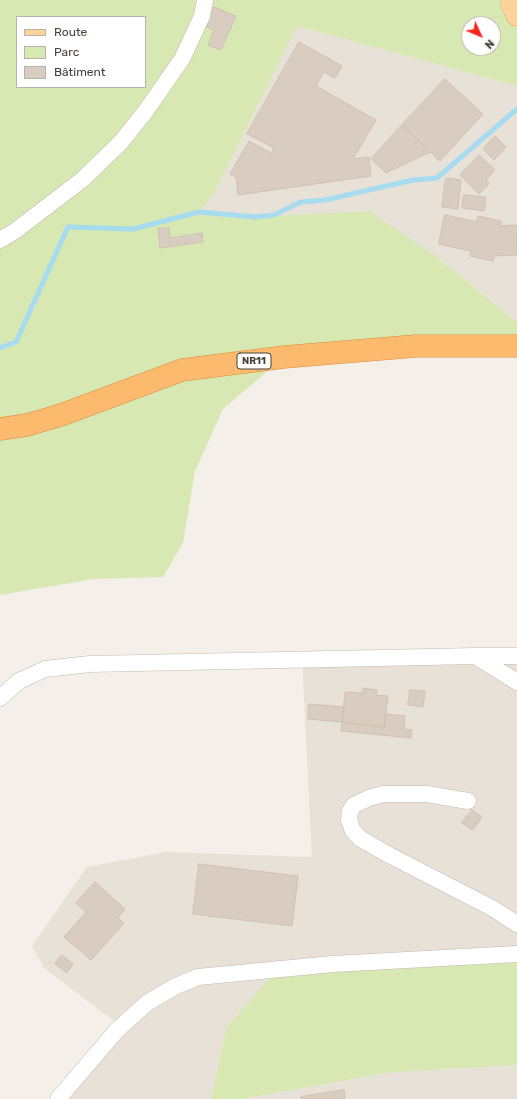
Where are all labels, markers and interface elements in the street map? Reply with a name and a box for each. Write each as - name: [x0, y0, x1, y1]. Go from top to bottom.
- legend: [16, 16, 146, 88]
- north arrow: [461, 16, 501, 56]
- text: Route: [54, 25, 87, 39]
- text: N: [482, 37, 497, 51]
- text: Parc: [54, 45, 79, 59]
- text: Bâtiment: [54, 65, 105, 79]
- road number: NR11: [237, 353, 271, 369]

